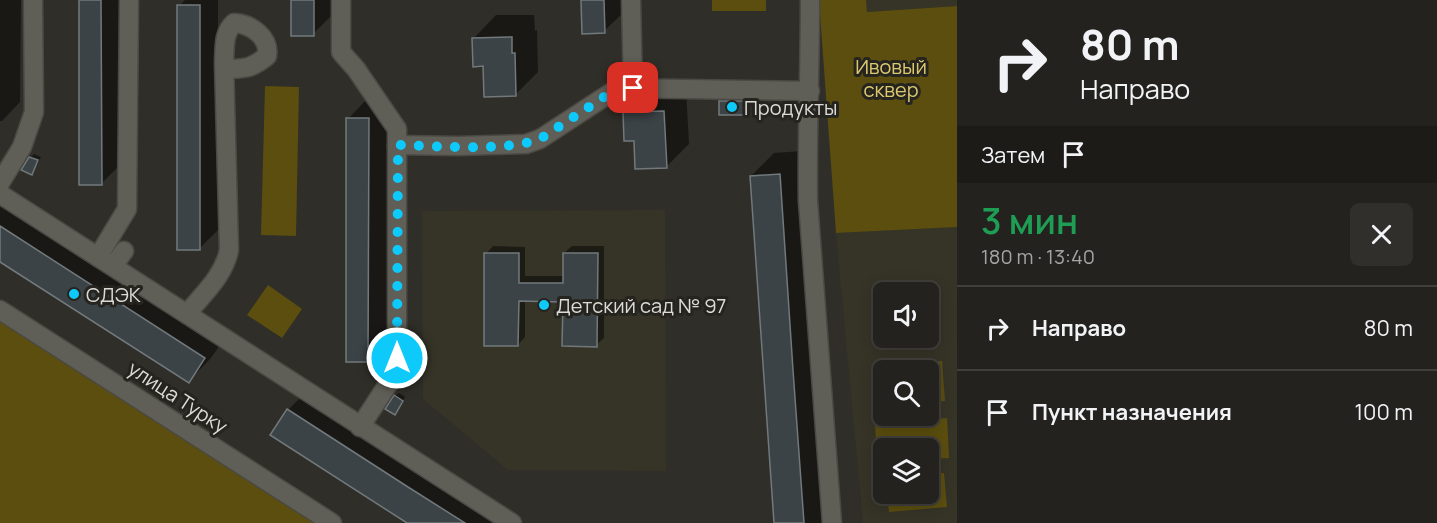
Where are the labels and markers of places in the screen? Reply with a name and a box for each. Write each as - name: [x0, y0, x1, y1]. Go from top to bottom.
- pin: [607, 62, 658, 113]
- place label: Продукты: [744, 94, 837, 121]
- marker: Продукты: [725, 100, 739, 114]
- place label: СДЭК: [86, 281, 141, 308]
- marker: СДЭК: [67, 287, 81, 301]
- place label: Детский сад № 97: [556, 292, 726, 319]
- marker: Детский сад № 97: [537, 298, 551, 312]

